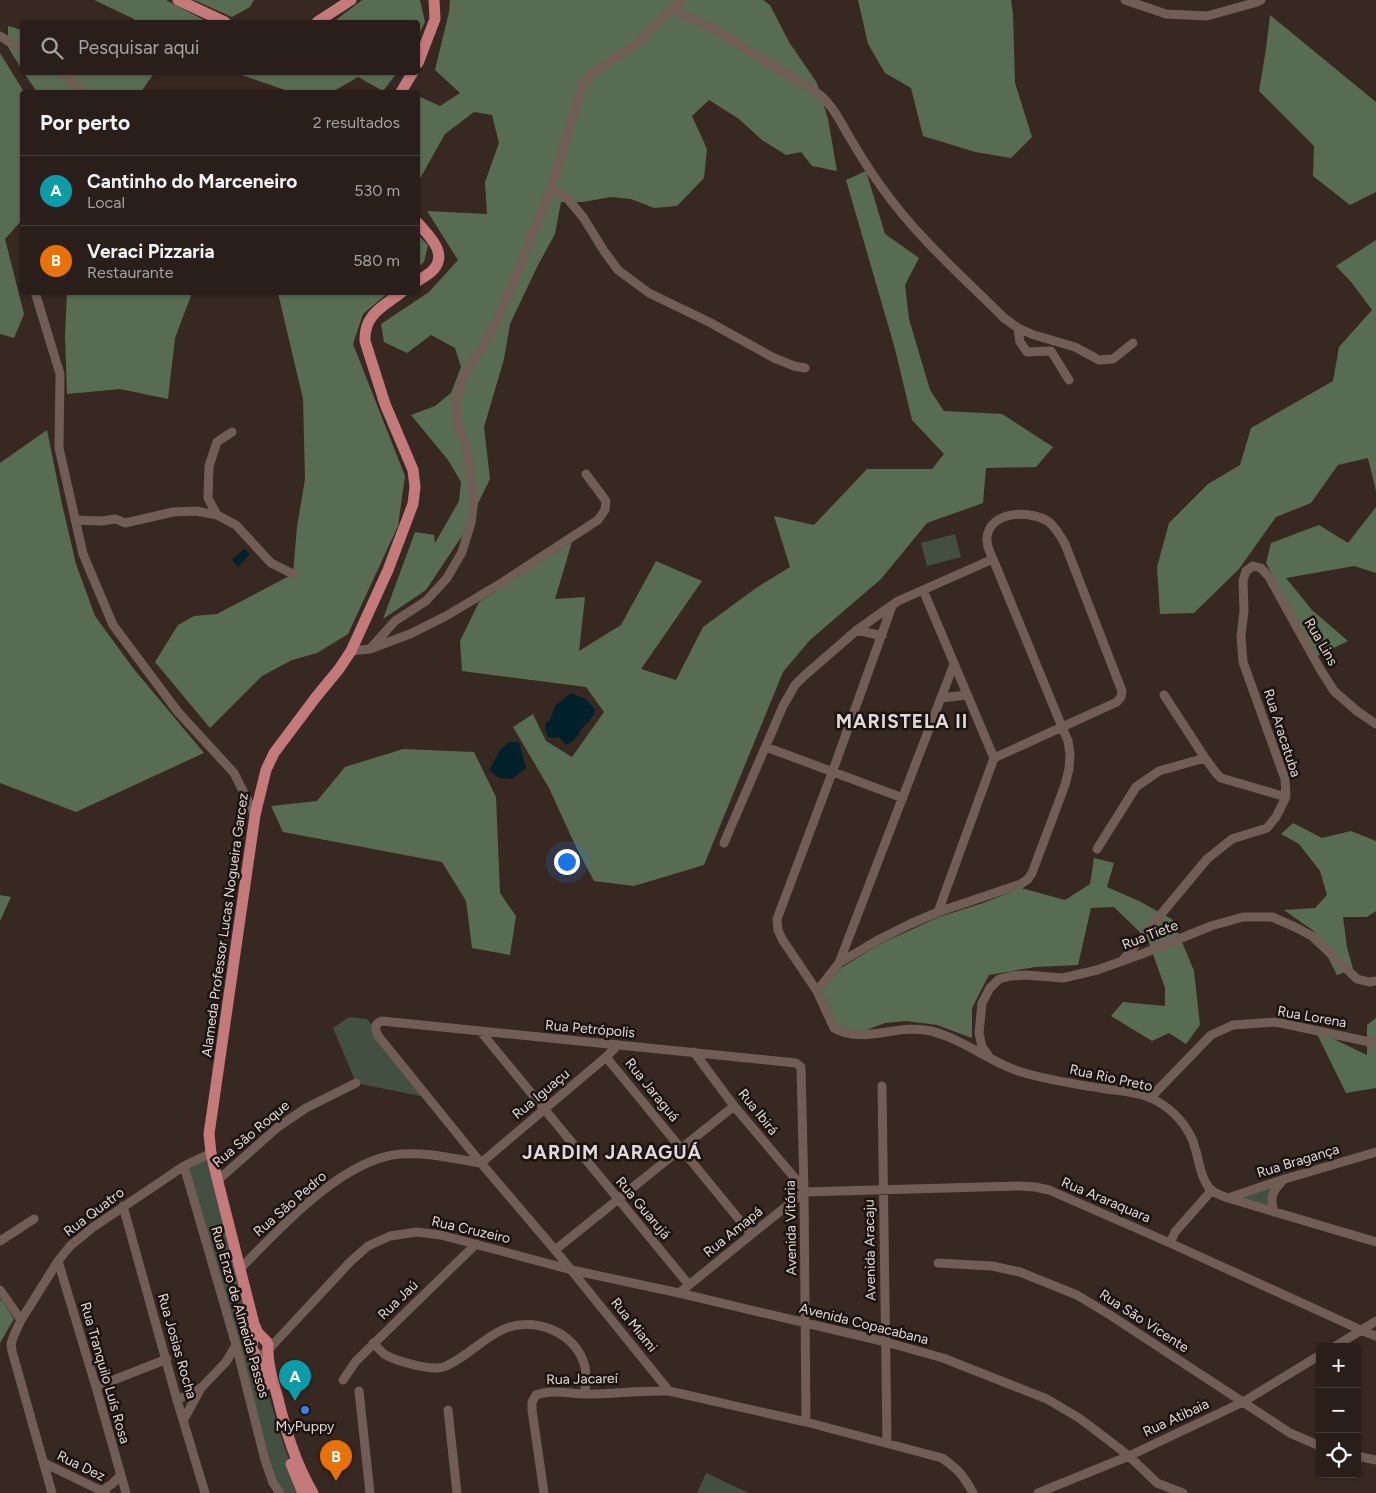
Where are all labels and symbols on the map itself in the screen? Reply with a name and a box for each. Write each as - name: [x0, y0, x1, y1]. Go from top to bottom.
- street label: Rua Lins: [1301, 615, 1341, 669]
- street label: Rua Aracatuba: [1260, 687, 1304, 779]
- district label: MARISTELA II: [836, 710, 968, 733]
- street label: Alameda Professor Lucas Nogueira Garcez: [198, 792, 252, 1058]
- your location: [554, 849, 580, 875]
- street label: Rua Tiete: [1120, 916, 1181, 953]
- street label: Rua Lorena: [1276, 1003, 1348, 1031]
- street label: Rua Petrópolis: [544, 1017, 636, 1041]
- street label: Rua Jaraguá: [621, 1055, 683, 1125]
- street label: Rua Rio Preto: [1068, 1061, 1154, 1095]
- street label: Rua Iguaçu: [509, 1065, 573, 1123]
- street label: Rua Ibirá: [734, 1086, 782, 1138]
- street label: Rua São Roque: [209, 1097, 293, 1171]
- street label: Rua Bragança: [1255, 1140, 1341, 1182]
- district label: JARDIM JARAGUÁ: [522, 1141, 702, 1164]
- street label: Rua São Pedro: [250, 1168, 330, 1240]
- street label: Rua Guarujá: [612, 1173, 674, 1243]
- street label: Rua Araraquara: [1059, 1174, 1153, 1226]
- street label: Avenida Vitória: [782, 1180, 800, 1276]
- street label: Rua Quatro: [60, 1184, 128, 1240]
- street label: Avenida Aracaju: [861, 1199, 879, 1301]
- street label: Rua Amapá: [700, 1203, 766, 1261]
- street label: Rua Cruzeiro: [430, 1213, 512, 1247]
- street label: Rua Enzo de Almeida Passos: [207, 1224, 273, 1400]
- street label: Rua Jaú: [374, 1277, 422, 1323]
- street label: Rua São Vicente: [1096, 1286, 1192, 1356]
- street label: Rua Josias Rocha: [154, 1291, 200, 1401]
- street label: Rua Miami: [607, 1295, 661, 1355]
- street label: Rua Tranquilo Luís Rosa: [77, 1300, 133, 1446]
- street label: Avenida Copacabana: [798, 1300, 930, 1348]
- pin: A: [279, 1360, 311, 1401]
- street label: Rua Jacareí: [546, 1370, 619, 1388]
- street label: Rua Atibaia: [1140, 1395, 1212, 1441]
- marker: MyPuppy: [299, 1404, 311, 1416]
- place label: MyPuppy: [276, 1418, 335, 1435]
- pin: B: [320, 1440, 352, 1481]
- street label: Rua Dez: [54, 1447, 108, 1485]

